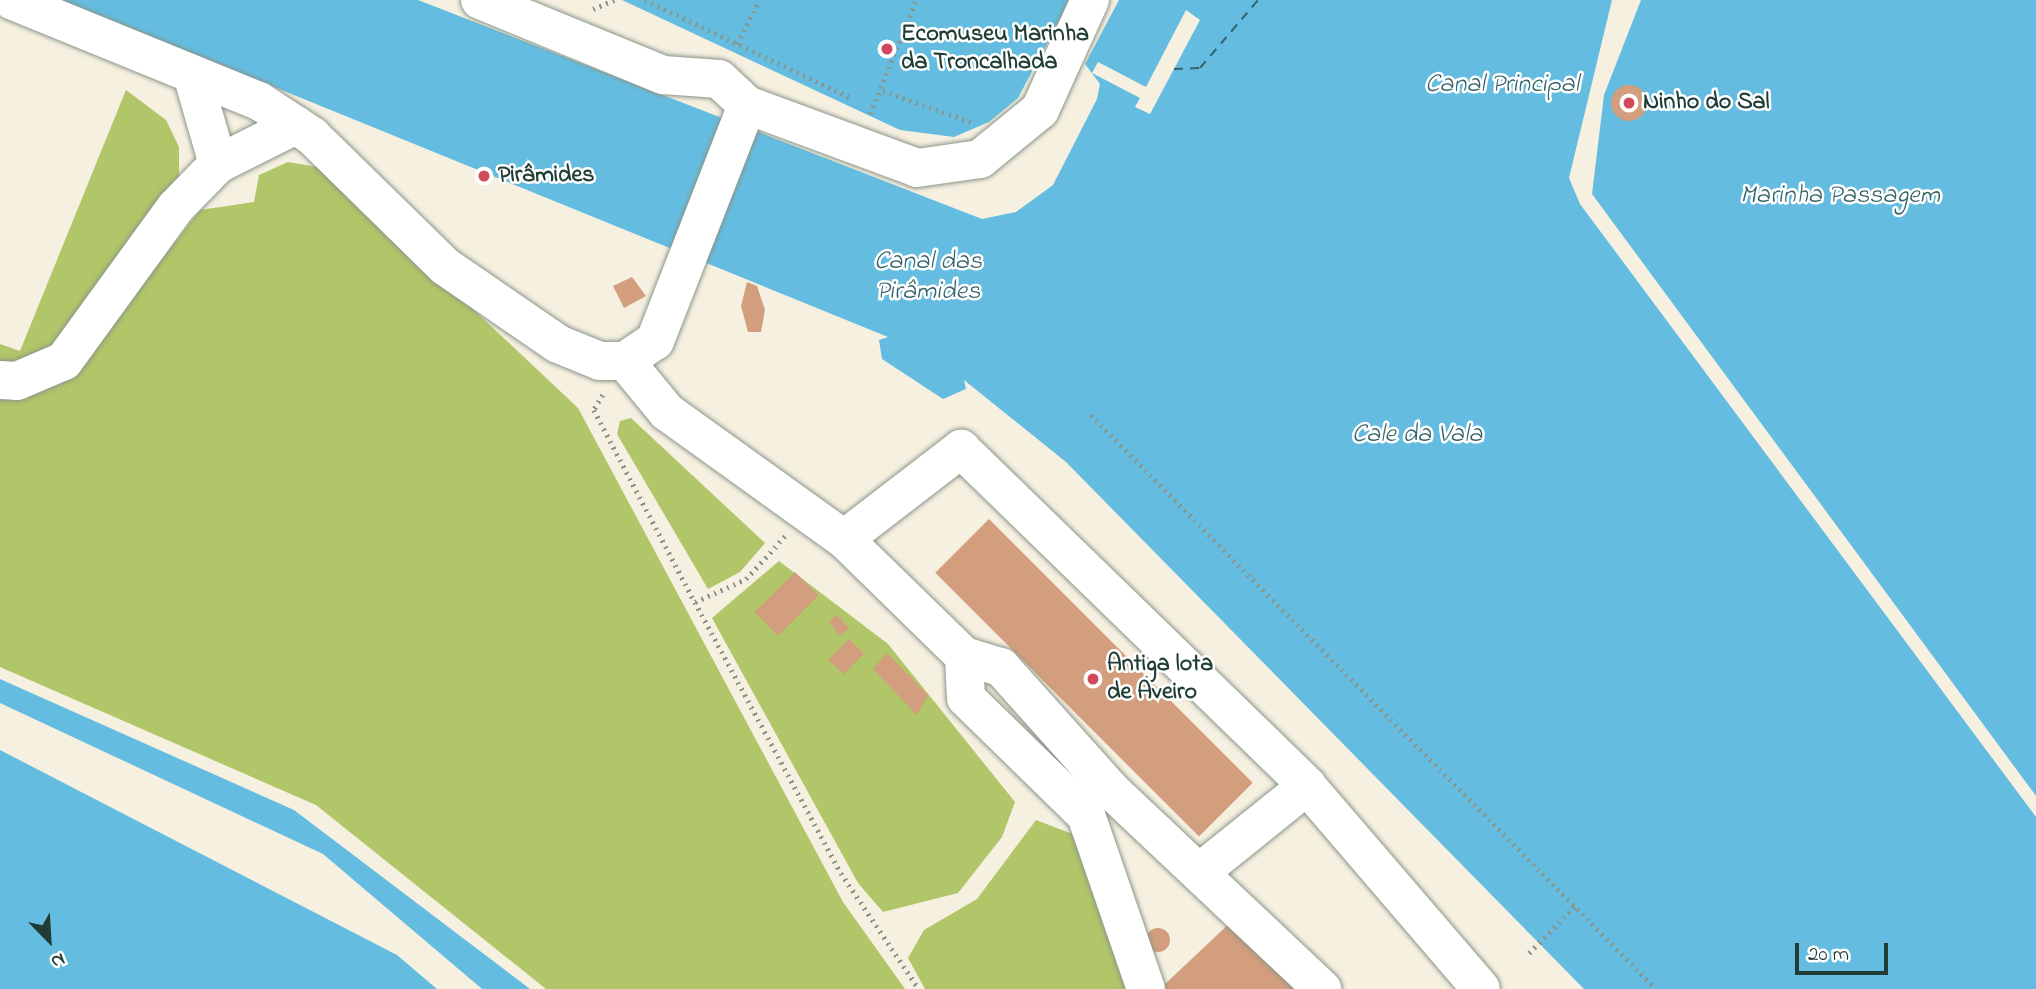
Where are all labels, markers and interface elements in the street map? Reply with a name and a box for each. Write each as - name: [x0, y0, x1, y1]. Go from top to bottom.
- place label: Ecomuseu Marinha da Troncalhada: [901, 21, 1089, 77]
- marker: Ecomuseu Marinha da Troncalhada: [879, 41, 895, 57]
- water label: Canal Principal: [1425, 70, 1579, 102]
- place label: Ninho do Sal: [1643, 89, 1770, 117]
- marker: Ninho do Sal: [1621, 95, 1637, 111]
- place label: Pirâmides: [498, 162, 595, 190]
- marker: Pirâmides: [476, 168, 492, 184]
- water label: Marinha Passagem: [1740, 181, 1940, 213]
- water label: Canal das Pirâmides: [874, 247, 982, 308]
- water label: Cale da Vala: [1352, 420, 1482, 452]
- place label: Antiga lota de Aveiro: [1107, 651, 1213, 707]
- marker: Antiga lota de Aveiro: [1085, 671, 1101, 687]
- north arrow: [14, 905, 84, 975]
- scale bar: [1798, 930, 1891, 974]
- text: 20 m: [1808, 940, 1849, 970]
- text: N: [46, 945, 69, 975]

